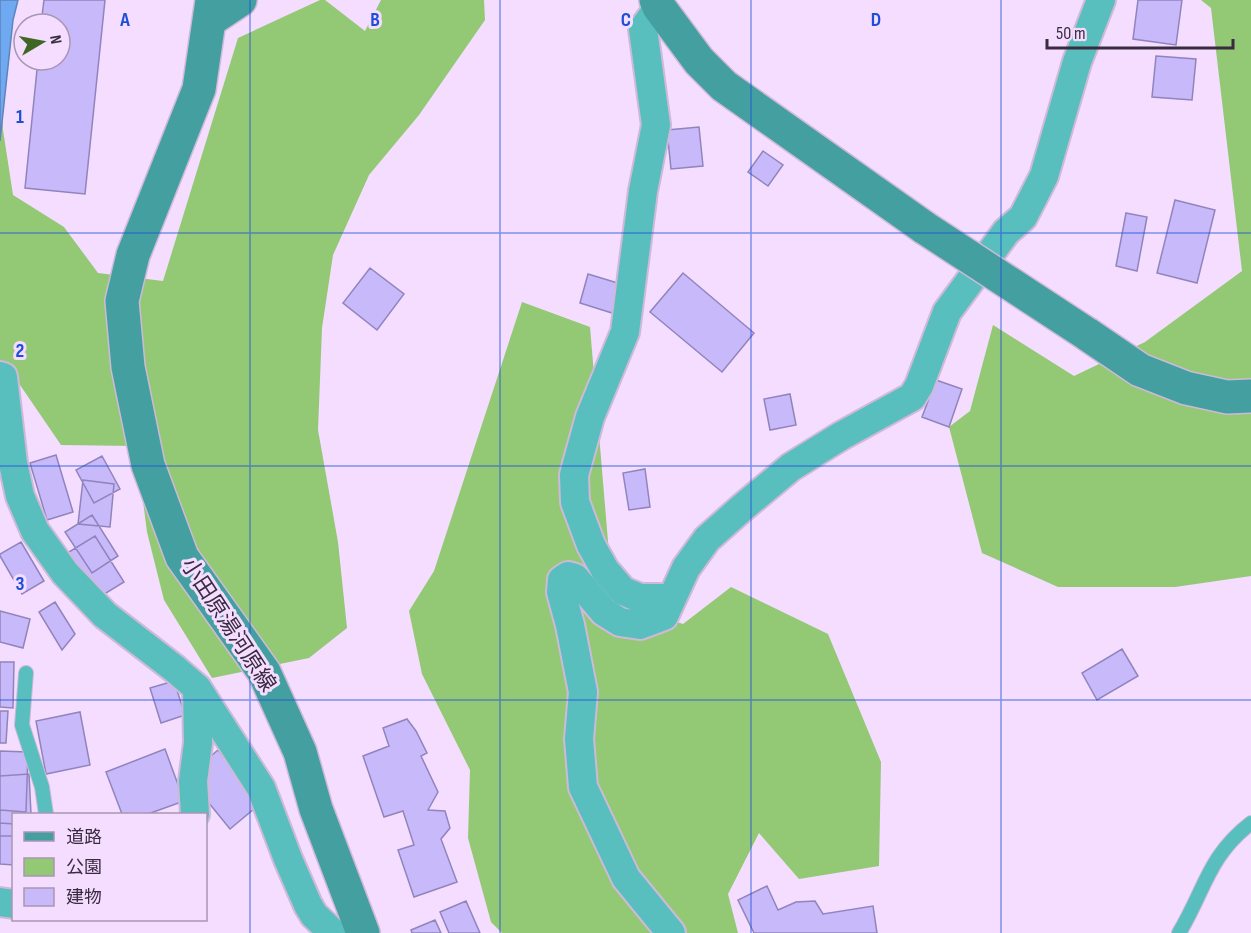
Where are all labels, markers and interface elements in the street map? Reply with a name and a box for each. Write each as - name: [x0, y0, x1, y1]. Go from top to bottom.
- text: A: [119, 8, 130, 32]
- text: B: [370, 8, 380, 32]
- text: C: [621, 8, 631, 32]
- text: D: [871, 8, 881, 32]
- north arrow: [12, 12, 72, 72]
- scale bar: [1047, 12, 1233, 50]
- text: 50 m: [1056, 23, 1086, 44]
- text: N: [45, 34, 65, 46]
- text: 1: [16, 105, 24, 129]
- text: 2: [16, 339, 24, 363]
- street label: 小田原湯河原線: [175, 553, 281, 697]
- text: 3: [16, 572, 25, 596]
- legend: [12, 813, 207, 921]
- text: 道路: [66, 827, 102, 848]
- text: 公園: [66, 857, 102, 878]
- text: 建物: [66, 887, 102, 908]

